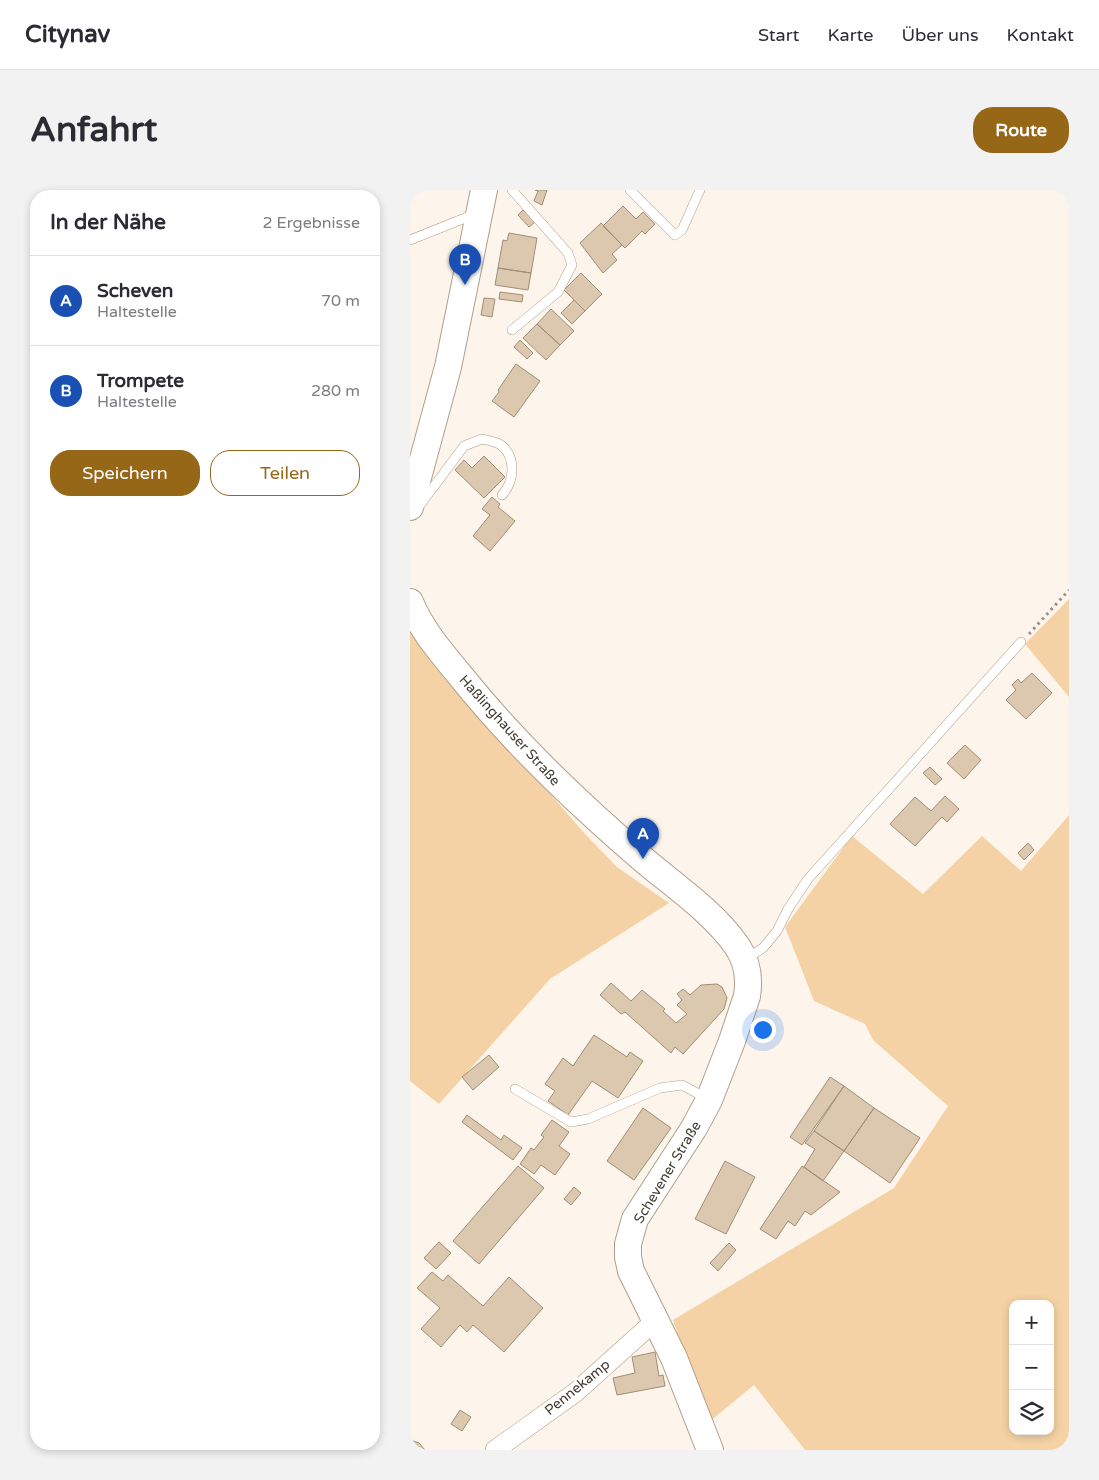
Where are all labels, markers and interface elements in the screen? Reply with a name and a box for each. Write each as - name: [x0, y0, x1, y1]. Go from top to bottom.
- text: Citynav: [25, 20, 110, 49]
- text: Start: [758, 24, 799, 46]
- text: Karte: [827, 24, 873, 46]
- text: Über uns: [901, 24, 979, 46]
- text: Kontakt: [1007, 24, 1074, 46]
- button: Route: [973, 107, 1069, 153]
- text: Anfahrt: [30, 109, 157, 151]
- text: In der Nähe: [50, 210, 166, 235]
- text: 2 Ergebnisse: [262, 213, 360, 233]
- pin: B: [449, 244, 481, 285]
- text: Scheven: [97, 280, 173, 302]
- text: A: [60, 291, 72, 311]
- text: 70 m: [321, 291, 360, 311]
- text: Haltestelle: [97, 302, 177, 322]
- text: Trompete: [97, 370, 184, 392]
- text: B: [60, 381, 72, 401]
- text: 280 m: [311, 381, 360, 401]
- text: Haltestelle: [97, 392, 177, 412]
- button: Speichern: [50, 450, 200, 496]
- button: Teilen: [210, 450, 360, 496]
- street label: Haßlinghauser Straße: [455, 671, 564, 789]
- pin: A: [627, 818, 659, 859]
- your location: [750, 1017, 776, 1043]
- street label: Schevener Straße: [630, 1118, 705, 1227]
- map controls: [1009, 1300, 1054, 1435]
- button: +: [1009, 1300, 1054, 1345]
- button: −: [1009, 1345, 1054, 1390]
- street label: Pennekamp: [541, 1356, 614, 1419]
- button: layers: [1009, 1390, 1054, 1435]

